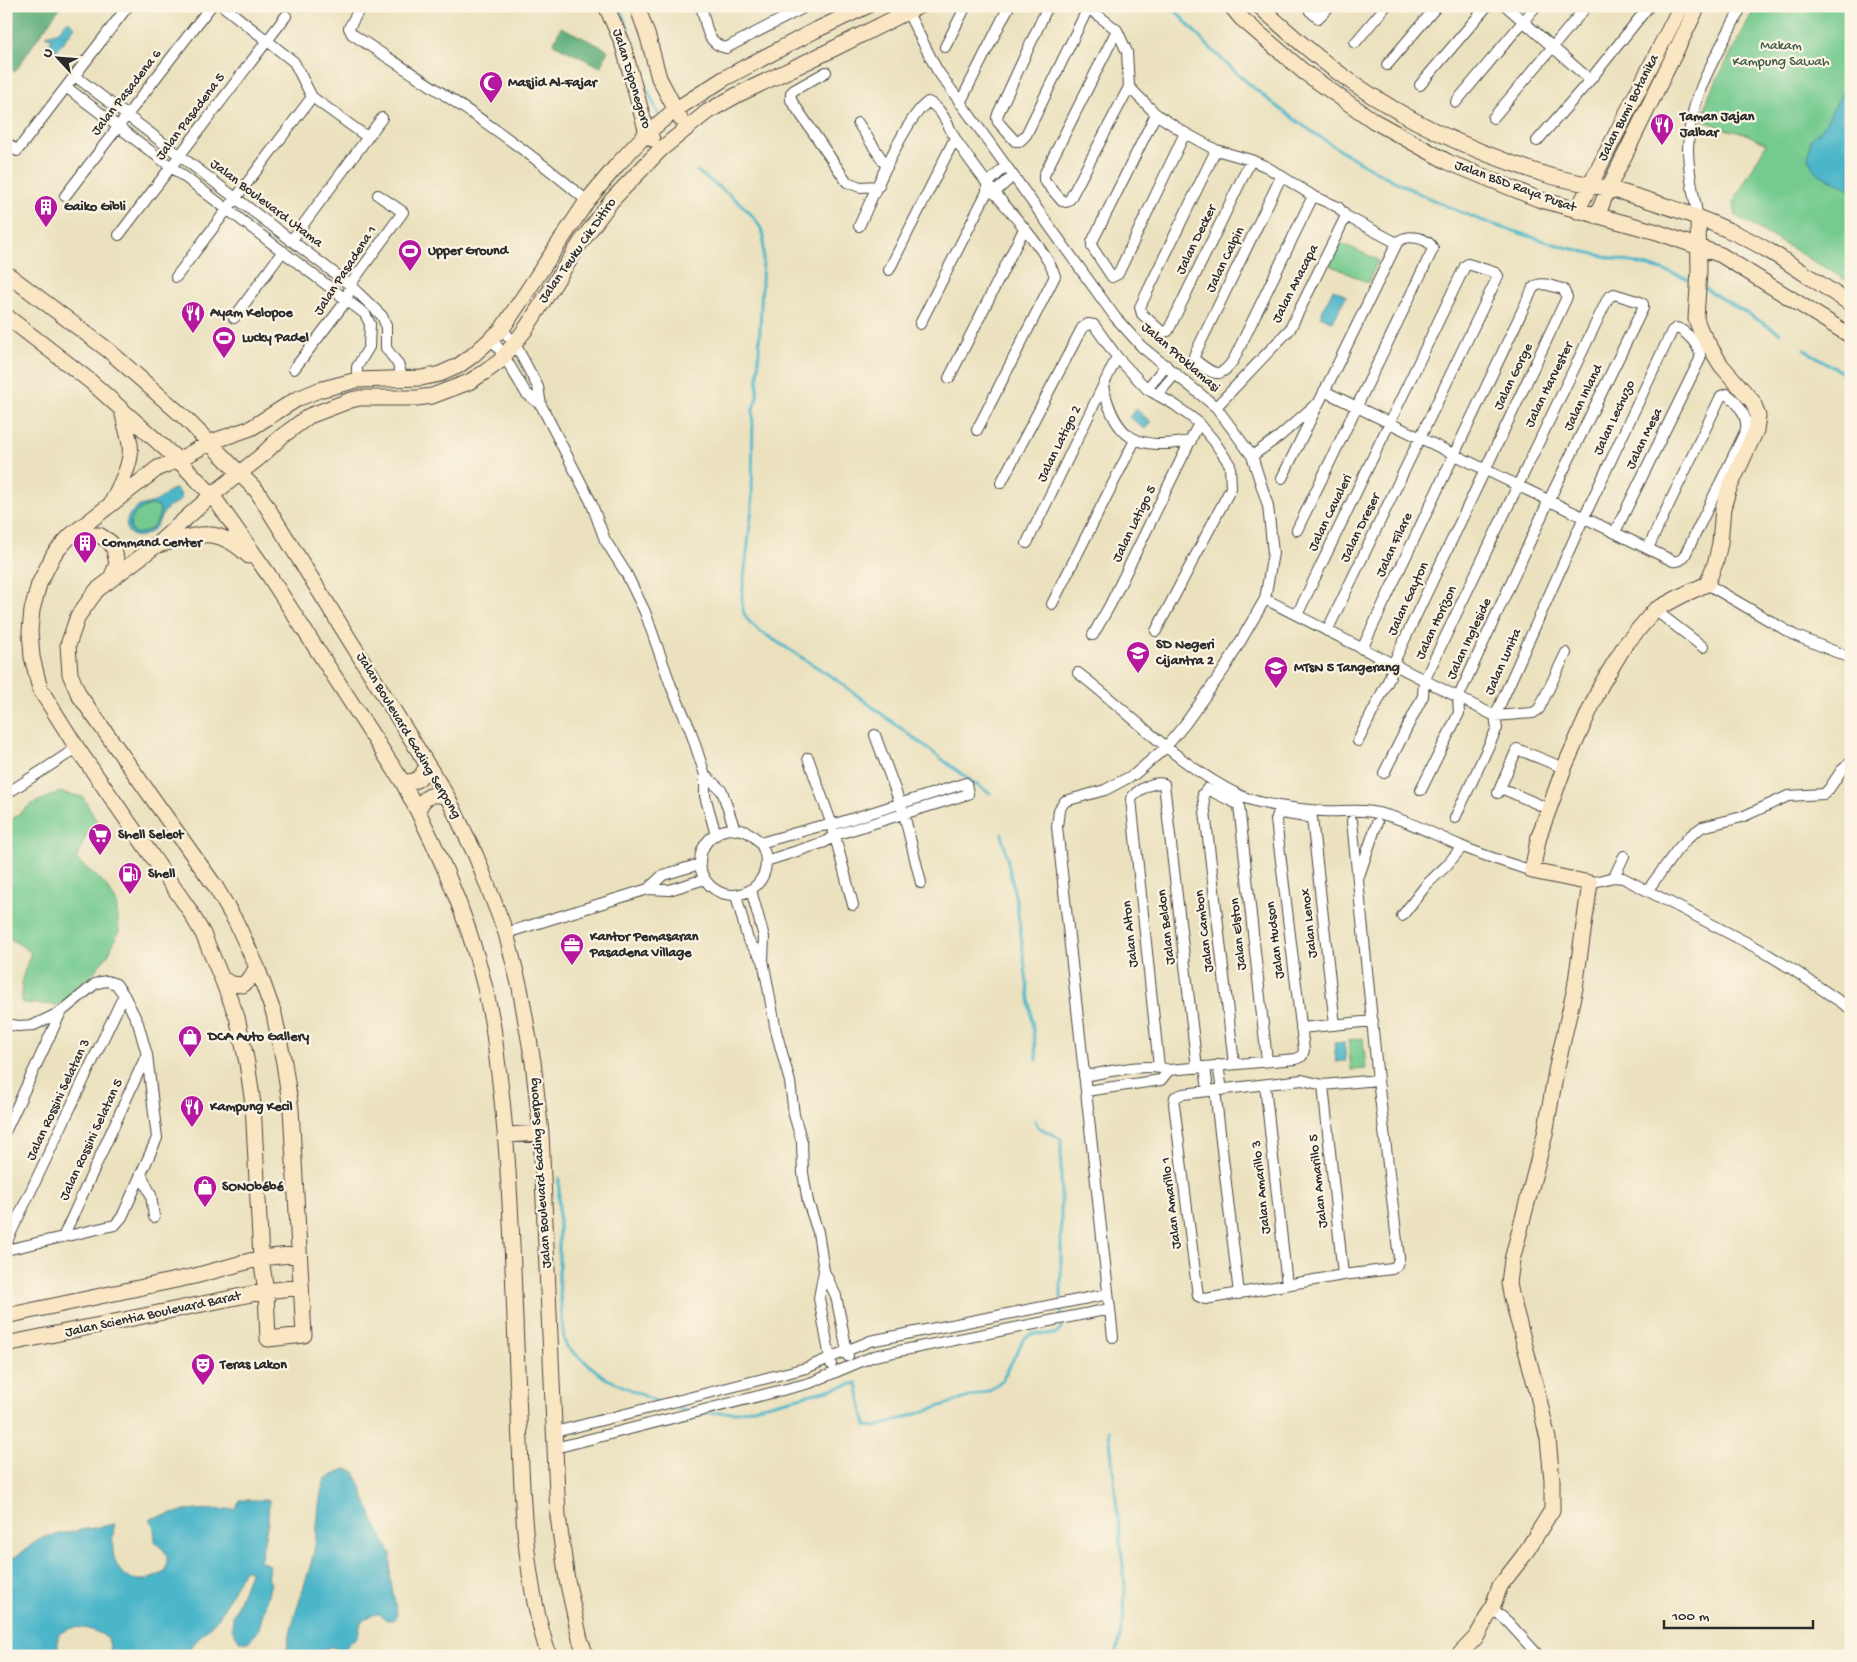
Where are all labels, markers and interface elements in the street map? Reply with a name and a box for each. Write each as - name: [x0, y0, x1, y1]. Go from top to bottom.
- street label: Jalan Diponegoro: [608, 27, 654, 131]
- north arrow: [32, 32, 82, 82]
- park label: Makam Kampung Sawah: [1732, 38, 1830, 71]
- text: U: [39, 46, 58, 61]
- street label: Jalan Pasadena 6: [88, 46, 166, 139]
- street label: Jalan Bumi Botanika: [1595, 51, 1664, 164]
- street label: Jalan Pasadena 5: [153, 70, 229, 164]
- mosque icon: Masjid Al-Fajar: [478, 70, 504, 104]
- place label: Masjid Al-Fajar: [508, 75, 599, 92]
- place label: Taman Jajan Jalbar: [1679, 109, 1755, 142]
- restaurant icon: Taman Jajan Jalbar: [1649, 112, 1675, 146]
- street label: Jalan Boulevard Utama: [206, 156, 327, 253]
- street label: Jalan BSD Raya Pusat: [1452, 157, 1579, 217]
- building icon: Gaiko Gibli: [33, 194, 59, 228]
- street label: Jalan Teuku Cik Ditiro: [535, 195, 621, 307]
- place label: Gaiko Gibli: [64, 199, 126, 216]
- street label: Jalan Decker: [1173, 201, 1222, 278]
- street label: Jalan Pasadena 1: [311, 223, 381, 319]
- street label: Jalan Calpin: [1203, 224, 1249, 296]
- sports icon: Upper Ground: [397, 238, 423, 272]
- street label: Jalan Anacapa: [1269, 241, 1324, 326]
- place label: Upper Ground: [428, 243, 510, 260]
- restaurant icon: Ayam Kelopoe: [180, 300, 206, 334]
- place label: Ayam Kelopoe: [209, 305, 294, 322]
- street label: Jalan Proklamasi: [1137, 319, 1223, 397]
- sports icon: Lucky Padel: [211, 325, 237, 359]
- place label: Lucky Padel: [242, 330, 309, 347]
- street label: Jalan Harvester: [1522, 338, 1579, 431]
- street label: Jalan Gorge: [1491, 340, 1538, 413]
- street label: Jalan Inland: [1561, 360, 1608, 434]
- street label: Jalan Lechuzo: [1590, 378, 1640, 458]
- street label: Jalan Latigo 2: [1034, 403, 1086, 485]
- street label: Jalan Mesa: [1623, 405, 1668, 472]
- street label: Jalan Cavaleri: [1305, 472, 1357, 554]
- street label: Jalan Latigo 5: [1109, 483, 1161, 565]
- street label: Jalan Dreser: [1337, 490, 1385, 565]
- street label: Jalan Filare: [1373, 509, 1418, 580]
- building icon: Command Center: [72, 530, 98, 564]
- place label: Command Center: [101, 535, 204, 552]
- street label: Jalan Gayton: [1385, 559, 1434, 638]
- street label: Jalan Horizon: [1413, 583, 1462, 663]
- street label: Jalan Ingleside: [1444, 595, 1497, 682]
- street label: Jalan Lunita: [1482, 625, 1527, 698]
- place label: SD Negeri Cijantra 2: [1155, 637, 1214, 670]
- school or university icon: SD Negeri Cijantra 2: [1125, 640, 1151, 674]
- street label: Jalan Boulevard Gading Serpong: [352, 650, 464, 822]
- school or university icon: MTsN 5 Tangerang: [1263, 655, 1289, 689]
- place label: MTsN 5 Tangerang: [1294, 660, 1400, 677]
- supermarket icon: Shell Select: [87, 822, 113, 856]
- place label: Shell Select: [118, 827, 185, 844]
- fuel station icon: Shell: [117, 861, 143, 895]
- place label: Shell: [148, 866, 175, 883]
- street label: Jalan Lenox: [1298, 887, 1322, 959]
- street label: Jalan Beldon: [1154, 888, 1180, 966]
- street label: Jalan Cambon: [1191, 889, 1218, 973]
- street label: Jalan Elston: [1227, 897, 1251, 971]
- street label: Jalan Alton: [1119, 899, 1143, 968]
- street label: Jalan Hudson: [1263, 900, 1289, 980]
- place label: Kantor Pemasaran Pasadena Village: [589, 929, 699, 962]
- office icon: Kantor Pemasaran Pasadena Village: [559, 932, 585, 966]
- shop icon: DCA Auto Gallery: [177, 1024, 203, 1058]
- place label: DCA Auto Gallery: [206, 1029, 309, 1046]
- street label: Jalan Rossini Selatan 3: [23, 1036, 95, 1164]
- street label: Jalan Rossini Selatan 5: [56, 1076, 128, 1204]
- street label: Jalan Boulevard Gading Serpong: [526, 1077, 556, 1269]
- restaurant icon: Kampung Kecil: [179, 1094, 205, 1128]
- place label: Kampung Kecil: [209, 1099, 293, 1116]
- street label: Jalan Amarillo 5: [1306, 1133, 1332, 1229]
- street label: Jalan Amarillo 3: [1249, 1139, 1275, 1235]
- street label: Jalan Amarillo 1: [1158, 1156, 1186, 1250]
- shop icon: SONObébé: [192, 1174, 218, 1208]
- place label: SONObébé: [222, 1179, 284, 1196]
- street label: Jalan Scientia Boulevard Barat: [64, 1288, 244, 1342]
- theatre icon: Teras Lakon: [190, 1352, 216, 1386]
- place label: Teras Lakon: [219, 1357, 287, 1374]
- scale bar: [1664, 1597, 1813, 1629]
- text: 100 m: [1671, 1608, 1710, 1626]

